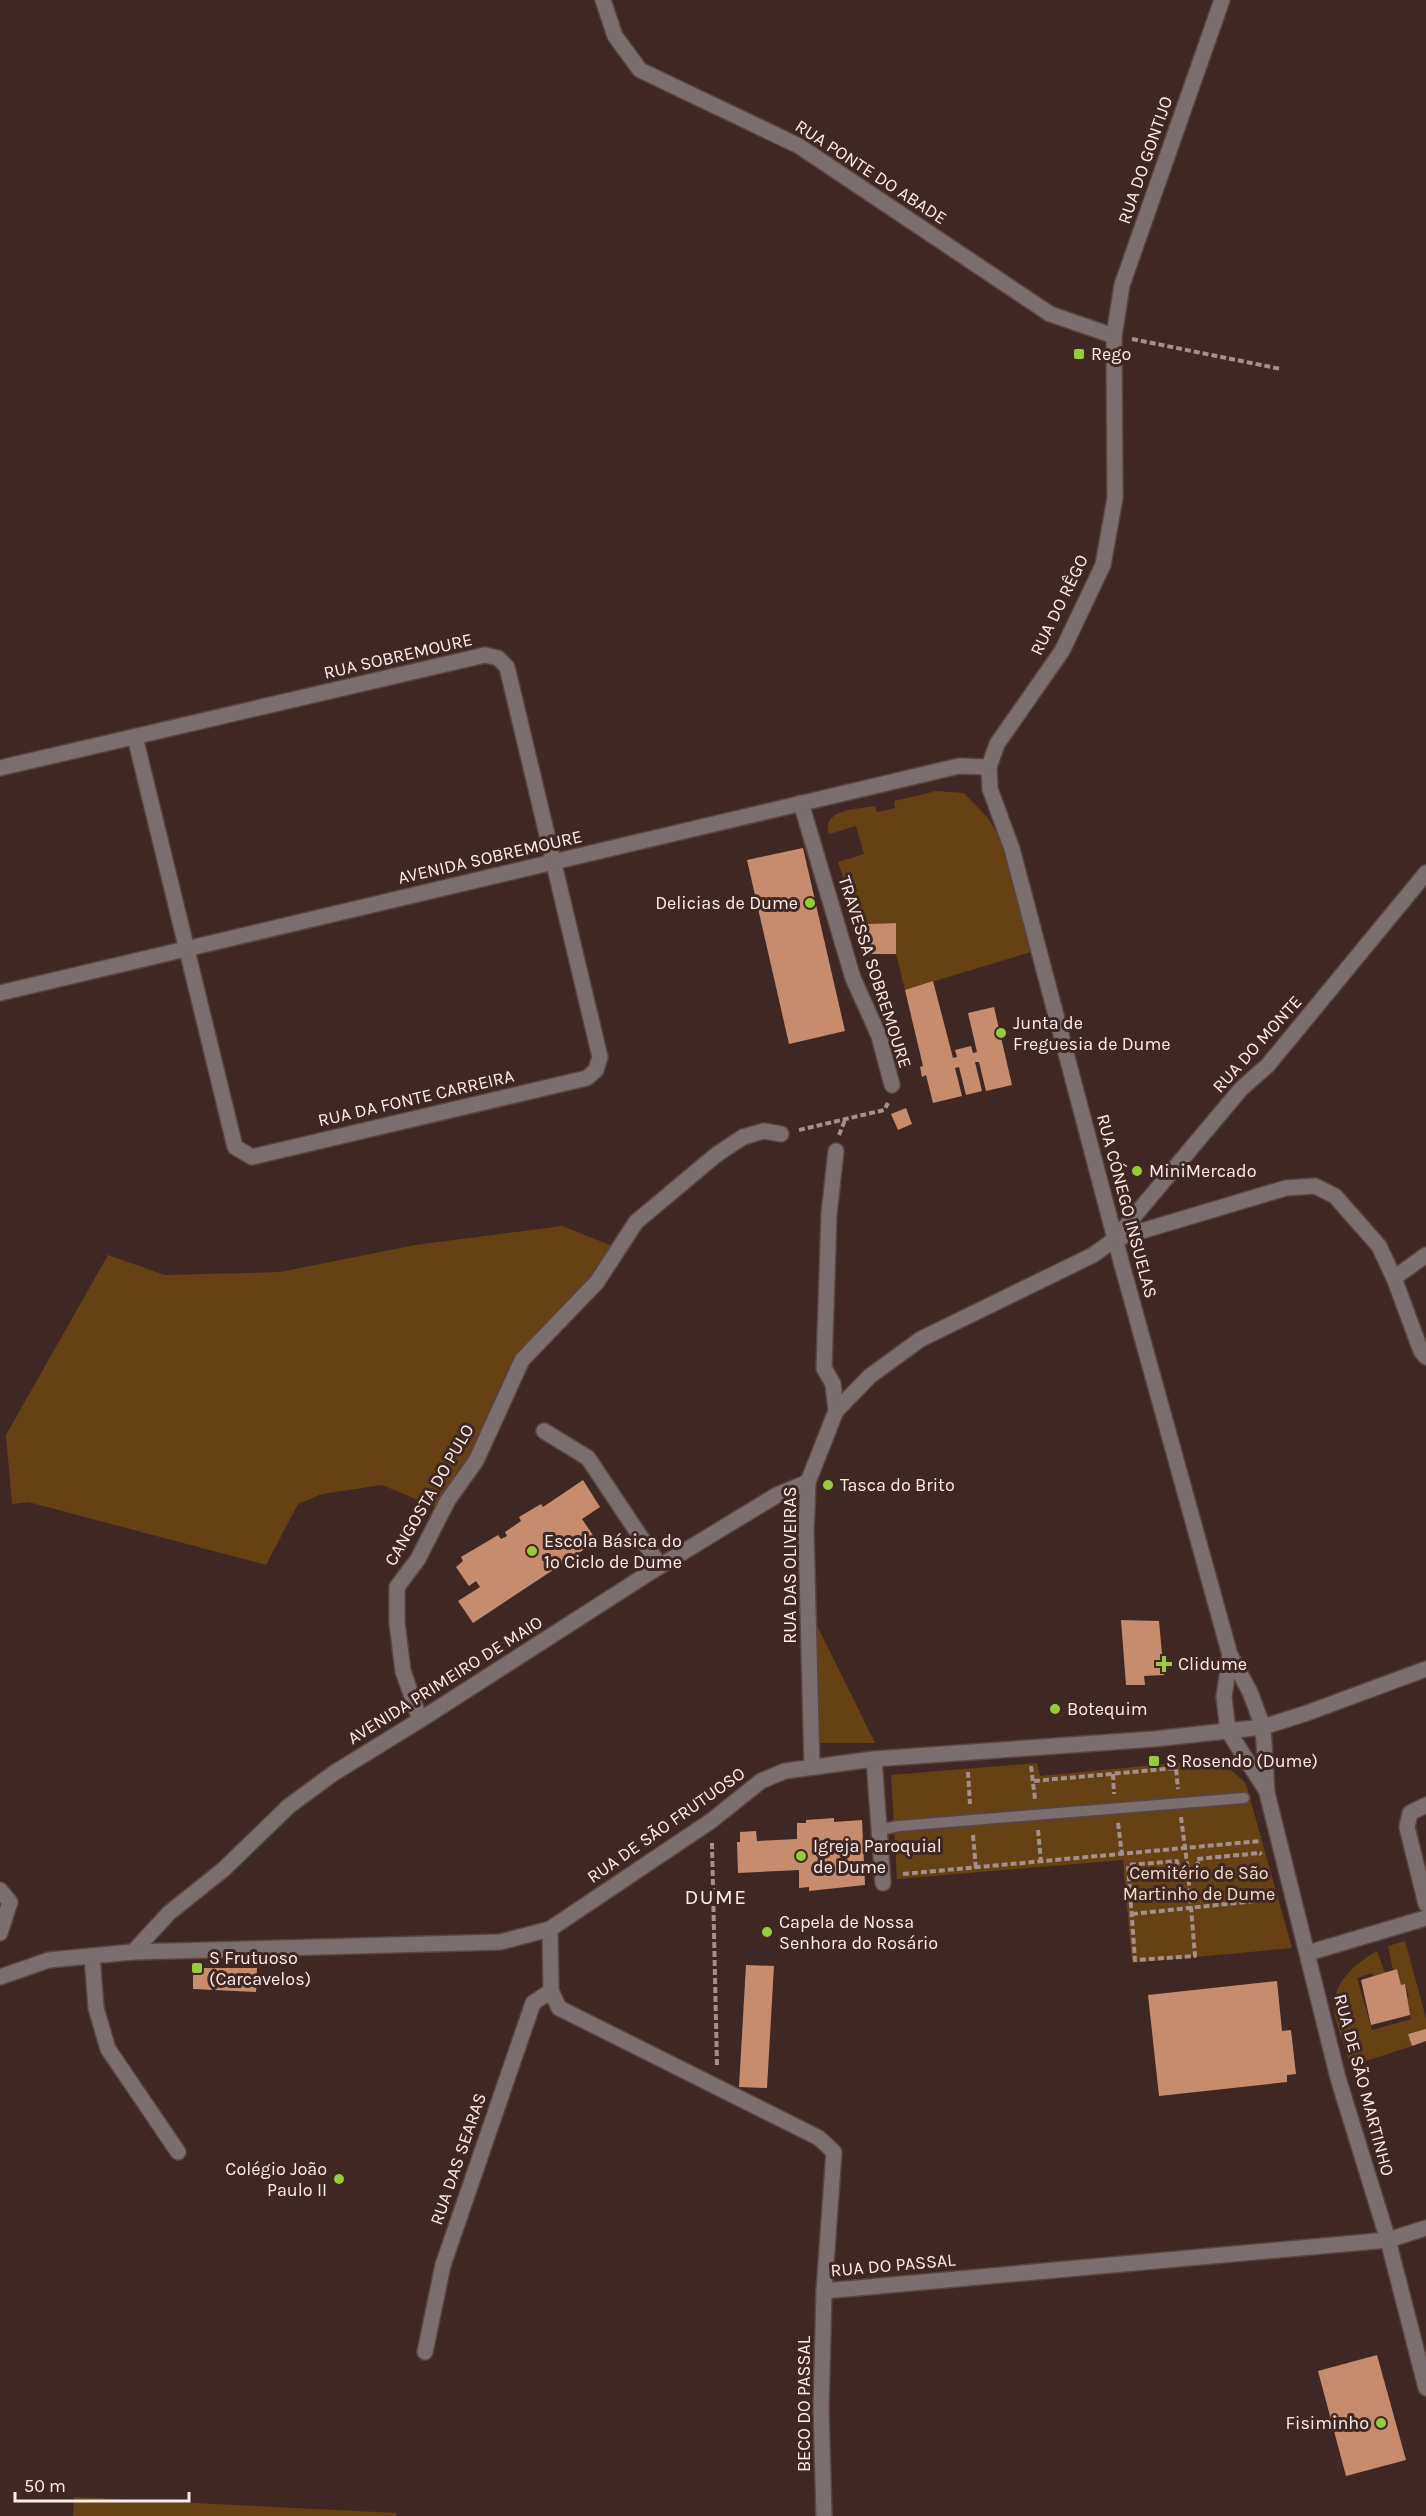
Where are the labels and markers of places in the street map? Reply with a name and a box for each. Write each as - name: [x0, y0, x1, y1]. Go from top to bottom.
- place label: Rego: [1091, 343, 1131, 365]
- marker: Rego: [1072, 347, 1086, 361]
- place label: Delicias de Dume: [655, 892, 798, 914]
- marker: Delicias de Dume: [803, 896, 817, 910]
- place label: Junta de Freguesia de Dume: [1013, 1012, 1171, 1055]
- marker: Junta de Freguesia de Dume: [994, 1026, 1008, 1040]
- place label: MiniMercado: [1149, 1160, 1257, 1182]
- marker: MiniMercado: [1130, 1164, 1144, 1178]
- place label: Tasca do Brito: [840, 1474, 955, 1496]
- marker: Tasca do Brito: [821, 1478, 835, 1492]
- place label: Escola Básica do 1º Ciclo de Dume: [544, 1530, 682, 1573]
- marker: Escola Básica do 1º Ciclo de Dume: [525, 1544, 539, 1558]
- place label: Clidume: [1178, 1653, 1247, 1675]
- marker: Clidume: [1155, 1655, 1173, 1673]
- place label: Botequim: [1067, 1698, 1148, 1720]
- marker: Botequim: [1048, 1702, 1062, 1716]
- place label: S Rosendo (Dume): [1166, 1750, 1318, 1772]
- marker: S Rosendo (Dume): [1147, 1754, 1161, 1768]
- place label: Igreja Paroquial de Dume: [813, 1835, 942, 1878]
- marker: Igreja Paroquial de Dume: [794, 1849, 808, 1863]
- place label: Capela de Nossa Senhora do Rosário: [779, 1911, 938, 1954]
- marker: Capela de Nossa Senhora do Rosário: [760, 1925, 774, 1939]
- place label: S Frutuoso (Carcavelos): [209, 1947, 311, 1990]
- marker: S Frutuoso (Carcavelos): [190, 1961, 204, 1975]
- place label: Colégio João Paulo II: [225, 2158, 327, 2201]
- marker: Colégio João Paulo II: [332, 2172, 346, 2186]
- place label: Fisiminho: [1286, 2412, 1369, 2434]
- marker: Fisiminho: [1374, 2416, 1388, 2430]

